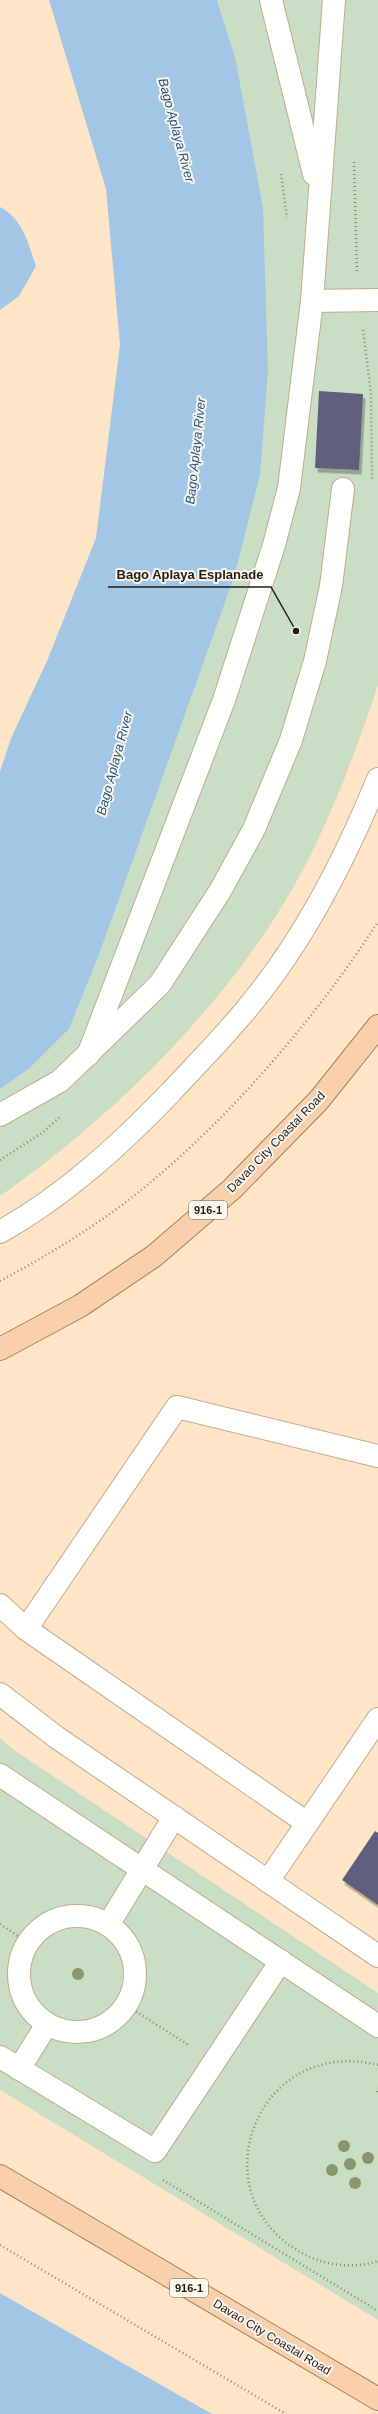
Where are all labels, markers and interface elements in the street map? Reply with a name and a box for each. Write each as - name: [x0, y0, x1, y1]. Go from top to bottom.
- water label: Bago Aplaya River: [155, 76, 198, 184]
- water label: Bago Aplaya River: [182, 396, 209, 505]
- callout: Bago Aplaya Esplanade: [108, 562, 271, 587]
- text: Bago Aplaya Esplanade: [117, 567, 263, 582]
- water label: Bago Aplaya River: [93, 709, 136, 817]
- street label: Davao City Coastal Road: [224, 1089, 328, 1195]
- road number: 916-1: [189, 1201, 227, 1219]
- road number: 916-1: [170, 2279, 208, 2297]
- street label: Davao City Coastal Road: [211, 2296, 333, 2378]

